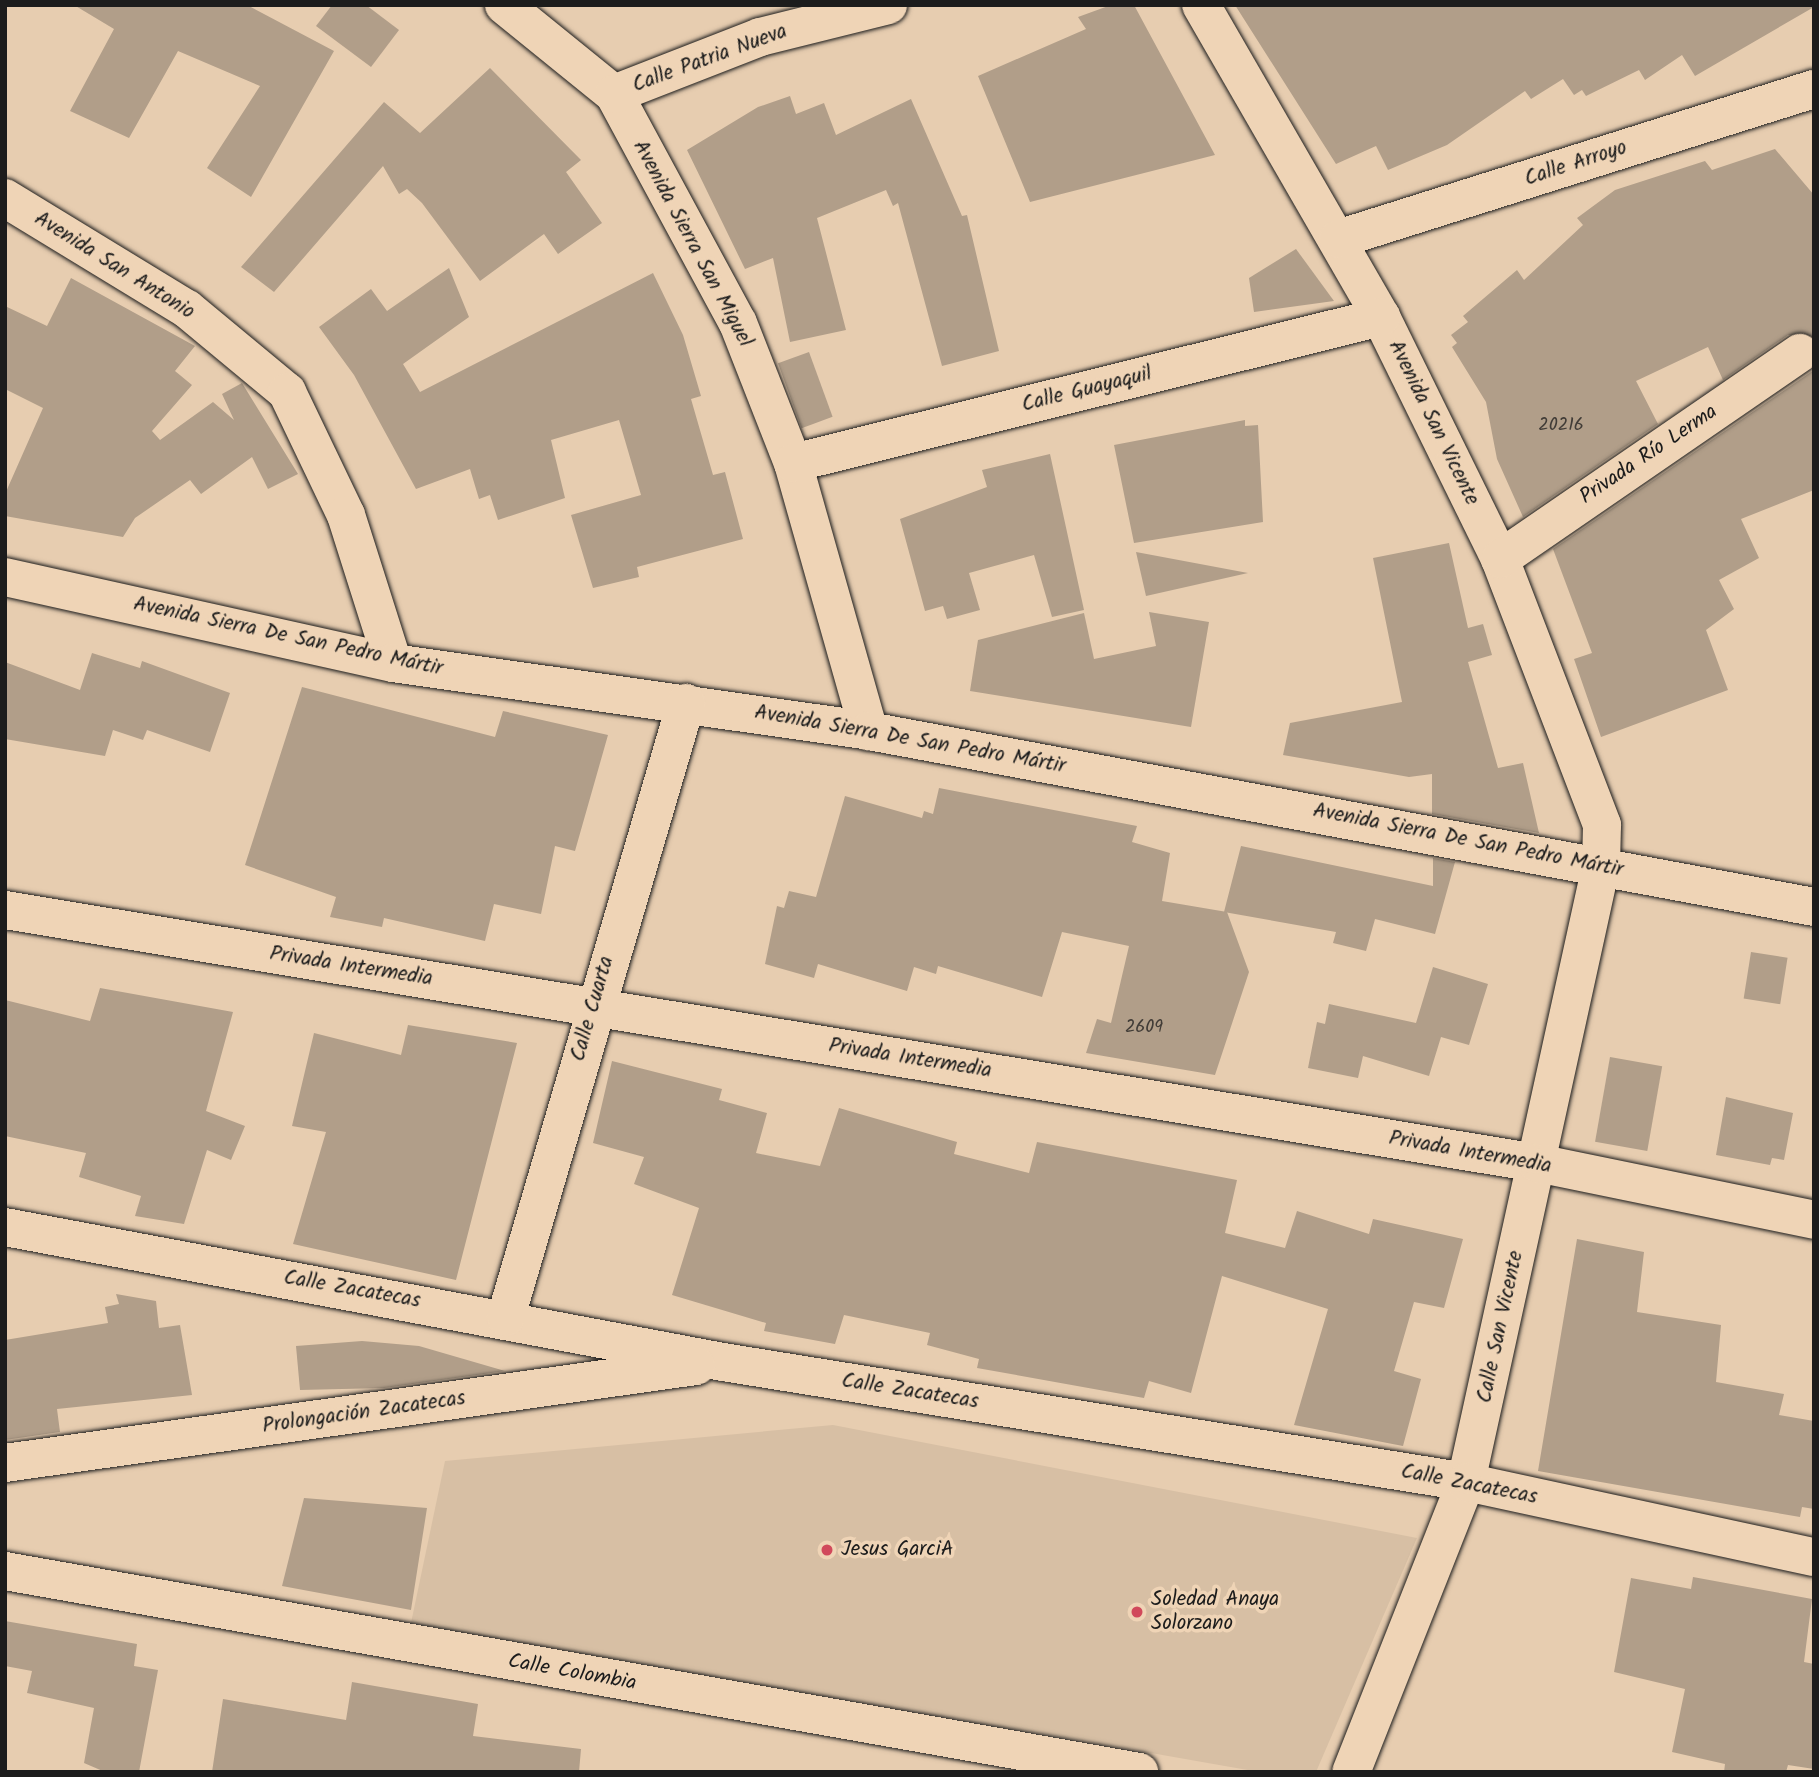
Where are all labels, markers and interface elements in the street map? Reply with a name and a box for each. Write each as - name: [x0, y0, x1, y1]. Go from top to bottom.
- street label: Calle Patria Nueva: [629, 19, 791, 99]
- street label: Avenida Sierra San Miguel: [627, 136, 757, 352]
- street label: Calle Arroyo: [1522, 136, 1630, 192]
- street label: Avenida San Antonio: [29, 207, 199, 325]
- street label: Avenida San Vicente: [1382, 336, 1484, 510]
- street label: Calle Guayaquil: [1019, 362, 1155, 418]
- street label: Privada Río Lerma: [1575, 400, 1723, 510]
- house number: 20216: [1538, 415, 1584, 437]
- street label: Avenida Sierra De San Pedro Mártir: [131, 592, 445, 682]
- street label: Avenida Sierra De San Pedro Mártir: [752, 700, 1068, 780]
- street label: Avenida Sierra De San Pedro Mártir: [1311, 799, 1625, 883]
- street label: Privada Intermedia: [268, 942, 434, 992]
- street label: Calle Cuarta: [566, 954, 620, 1064]
- house number: 2609: [1125, 1017, 1163, 1039]
- street label: Privada Intermedia: [827, 1034, 993, 1084]
- street label: Privada Intermedia: [1387, 1126, 1553, 1180]
- street label: Calle San Vicente: [1473, 1249, 1529, 1405]
- street label: Calle Zacatecas: [282, 1266, 422, 1314]
- street label: Calle Zacatecas: [840, 1369, 980, 1415]
- street label: Prolongación Zacatecas: [261, 1386, 467, 1440]
- street label: Calle Zacatecas: [1399, 1459, 1539, 1511]
- place label: Jesus GarciA: [841, 1537, 953, 1563]
- marker: Jesus GarciA: [819, 1542, 835, 1558]
- place label: Soledad Anaya Solorzano: [1151, 1587, 1279, 1637]
- marker: Soledad Anaya Solorzano: [1129, 1604, 1145, 1620]
- street label: Calle Colombia: [506, 1649, 638, 1697]

